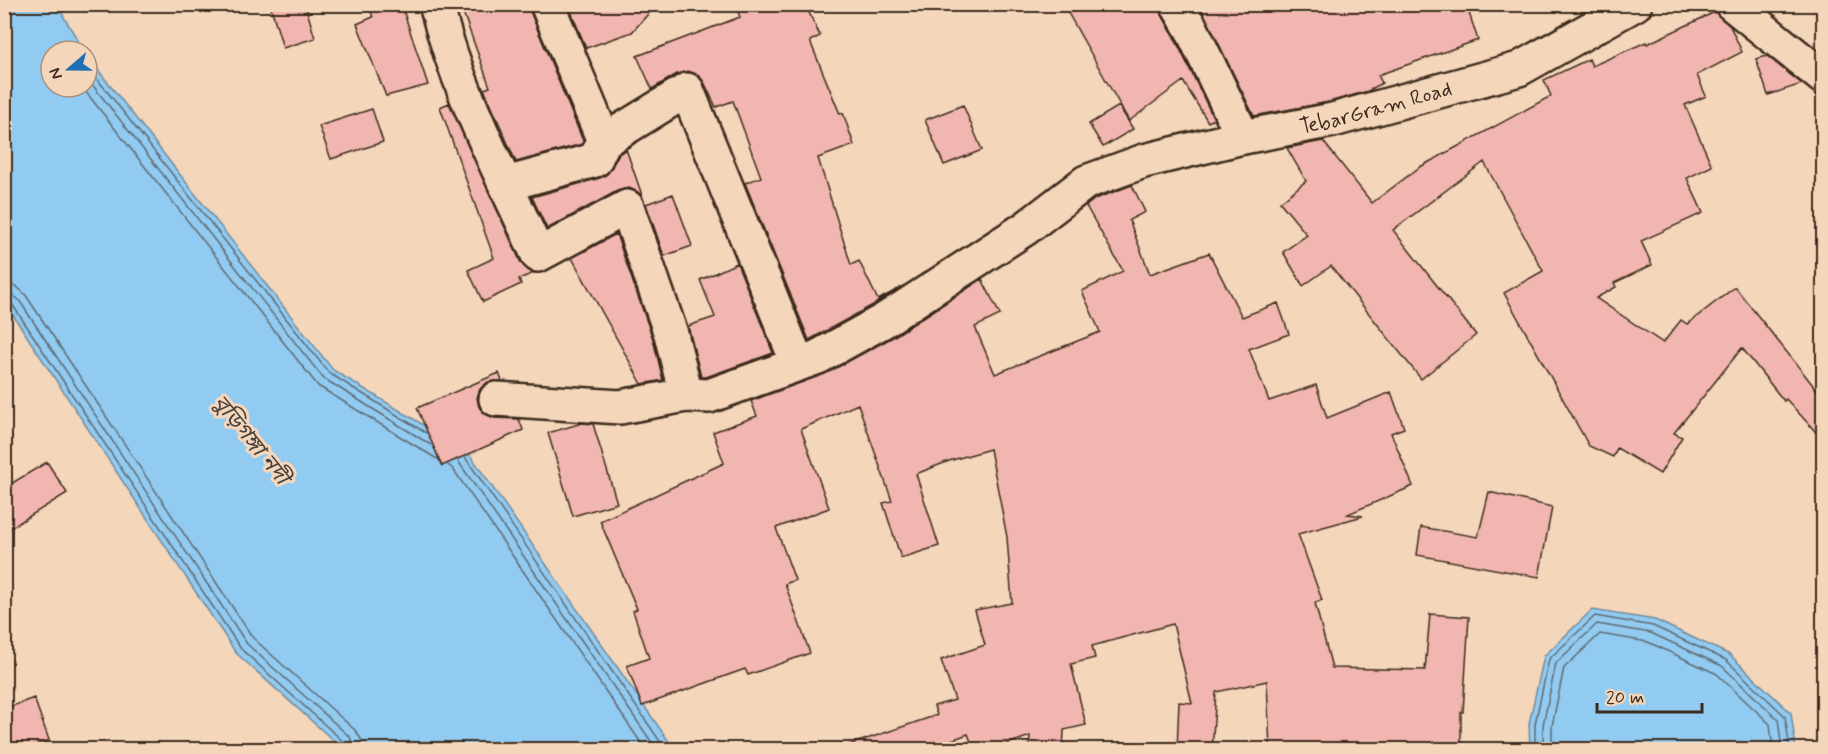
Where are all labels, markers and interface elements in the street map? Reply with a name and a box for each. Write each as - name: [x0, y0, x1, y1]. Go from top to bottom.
- north arrow: [39, 39, 99, 99]
- text: N: [45, 65, 68, 82]
- street label: TebarGram Road: [1297, 75, 1455, 141]
- water label: বুড়িগঙ্গা নদী: [206, 390, 298, 494]
- scale bar: [1597, 676, 1702, 714]
- text: 20 m: [1606, 686, 1644, 710]

